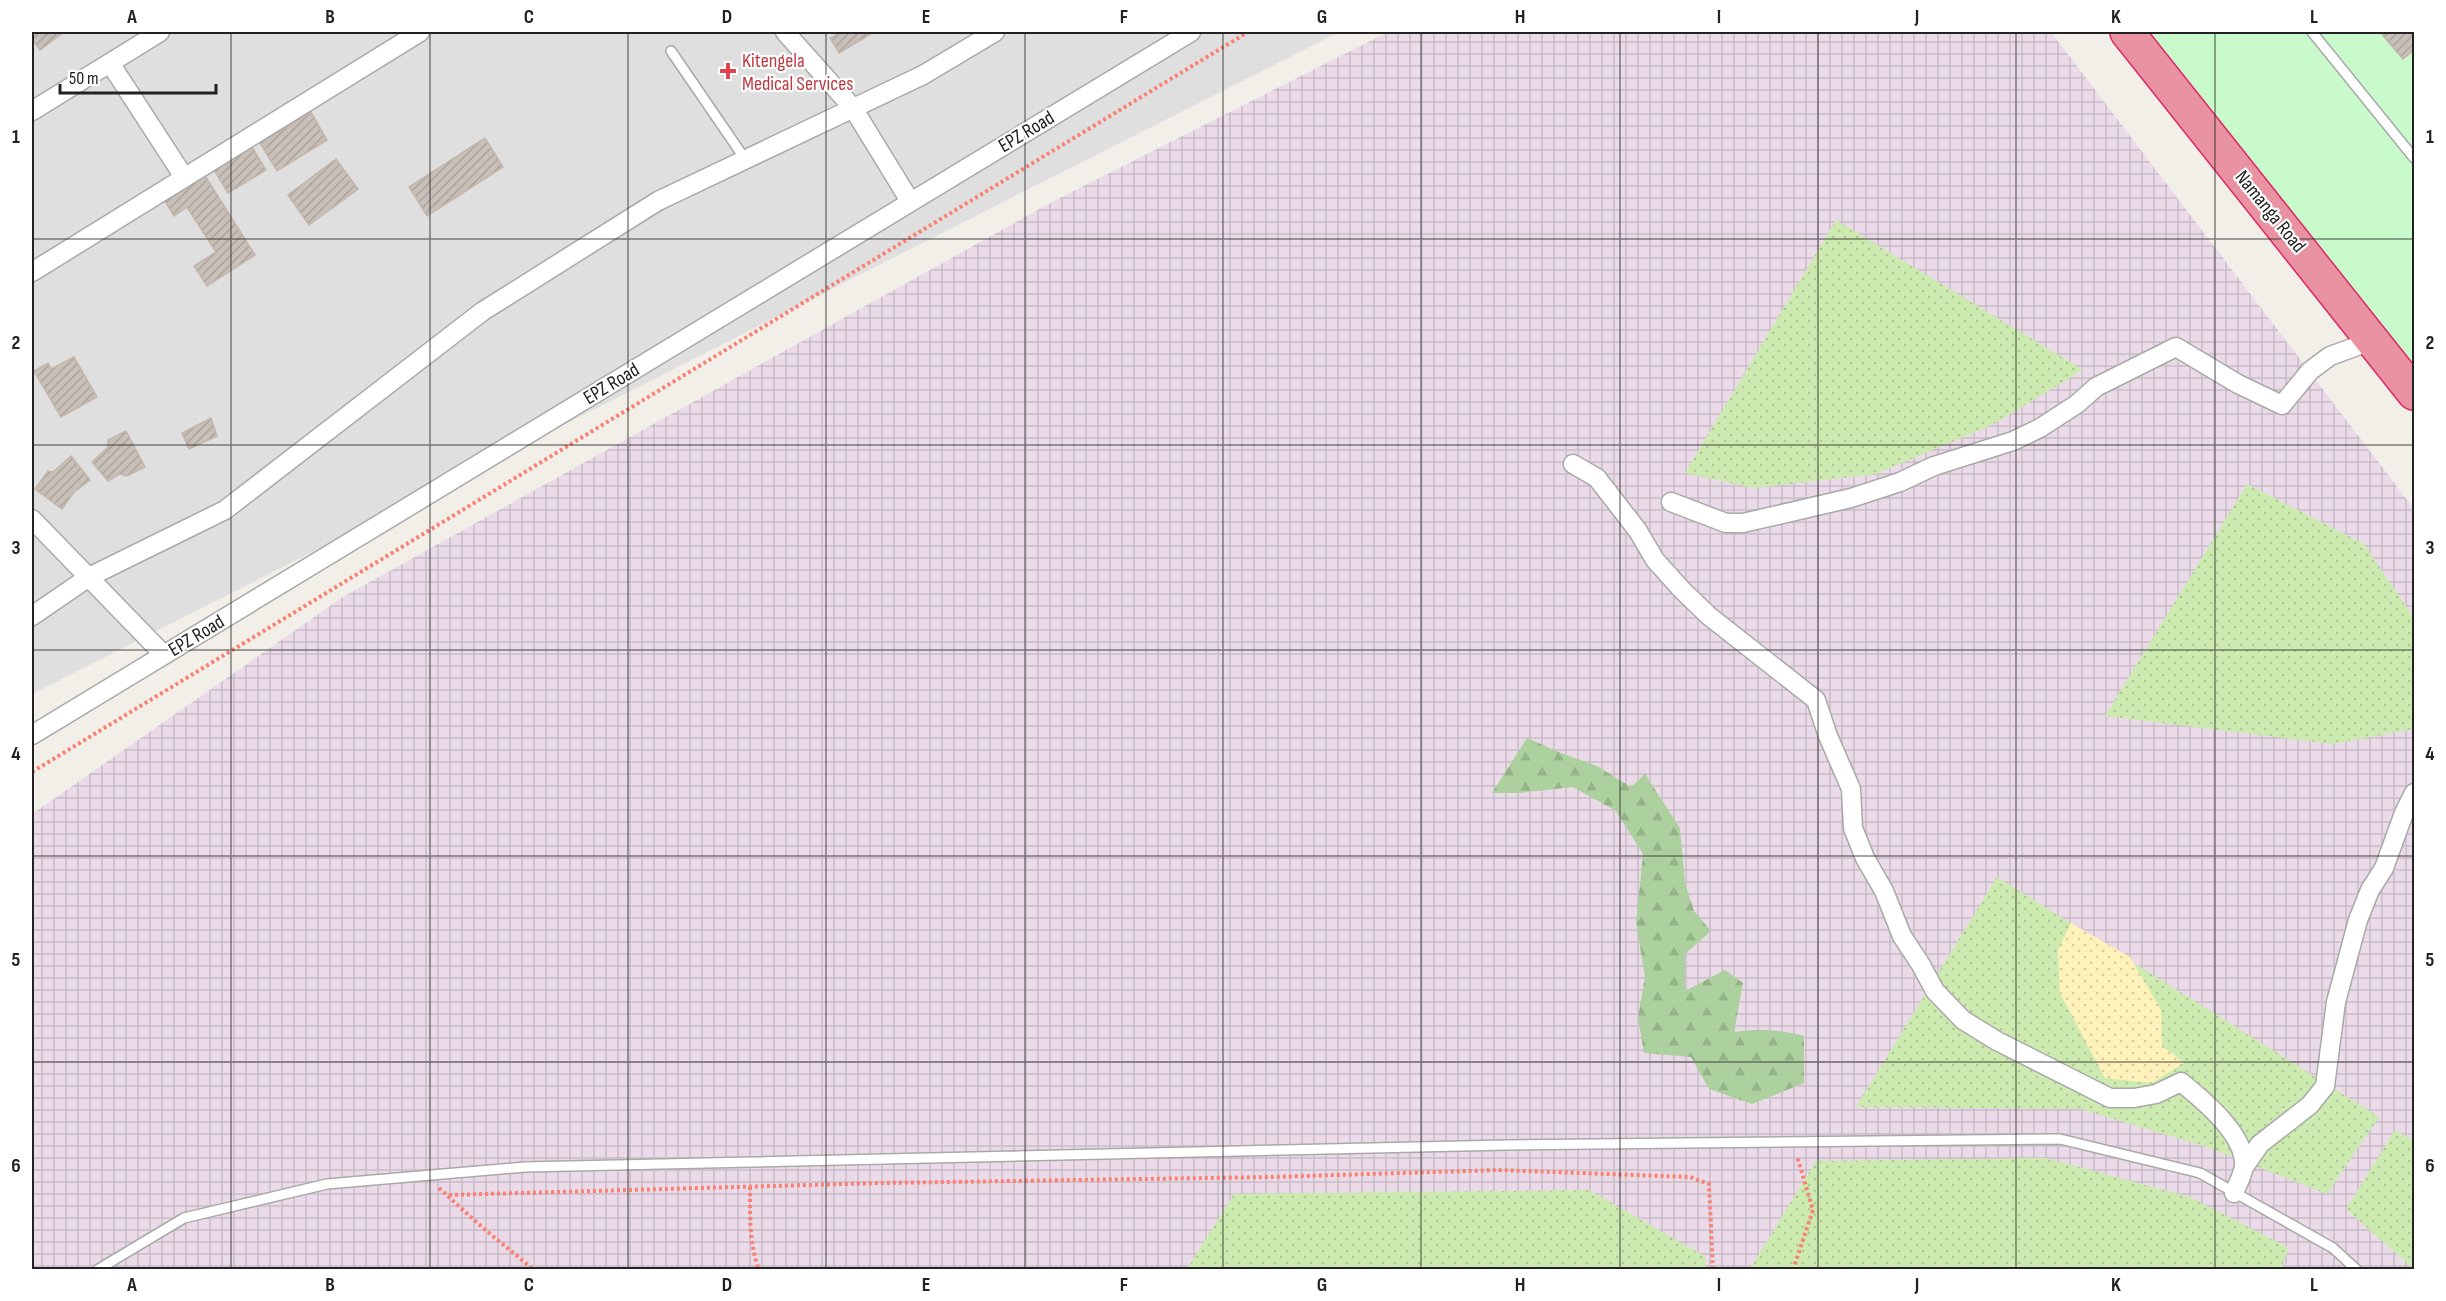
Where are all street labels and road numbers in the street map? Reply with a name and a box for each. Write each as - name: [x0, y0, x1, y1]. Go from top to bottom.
- street label: EPZ Road: [994, 106, 1059, 158]
- street label: Namanga Road: [2230, 166, 2311, 258]
- street label: EPZ Road: [579, 358, 644, 410]
- street label: EPZ Road: [164, 610, 229, 662]

